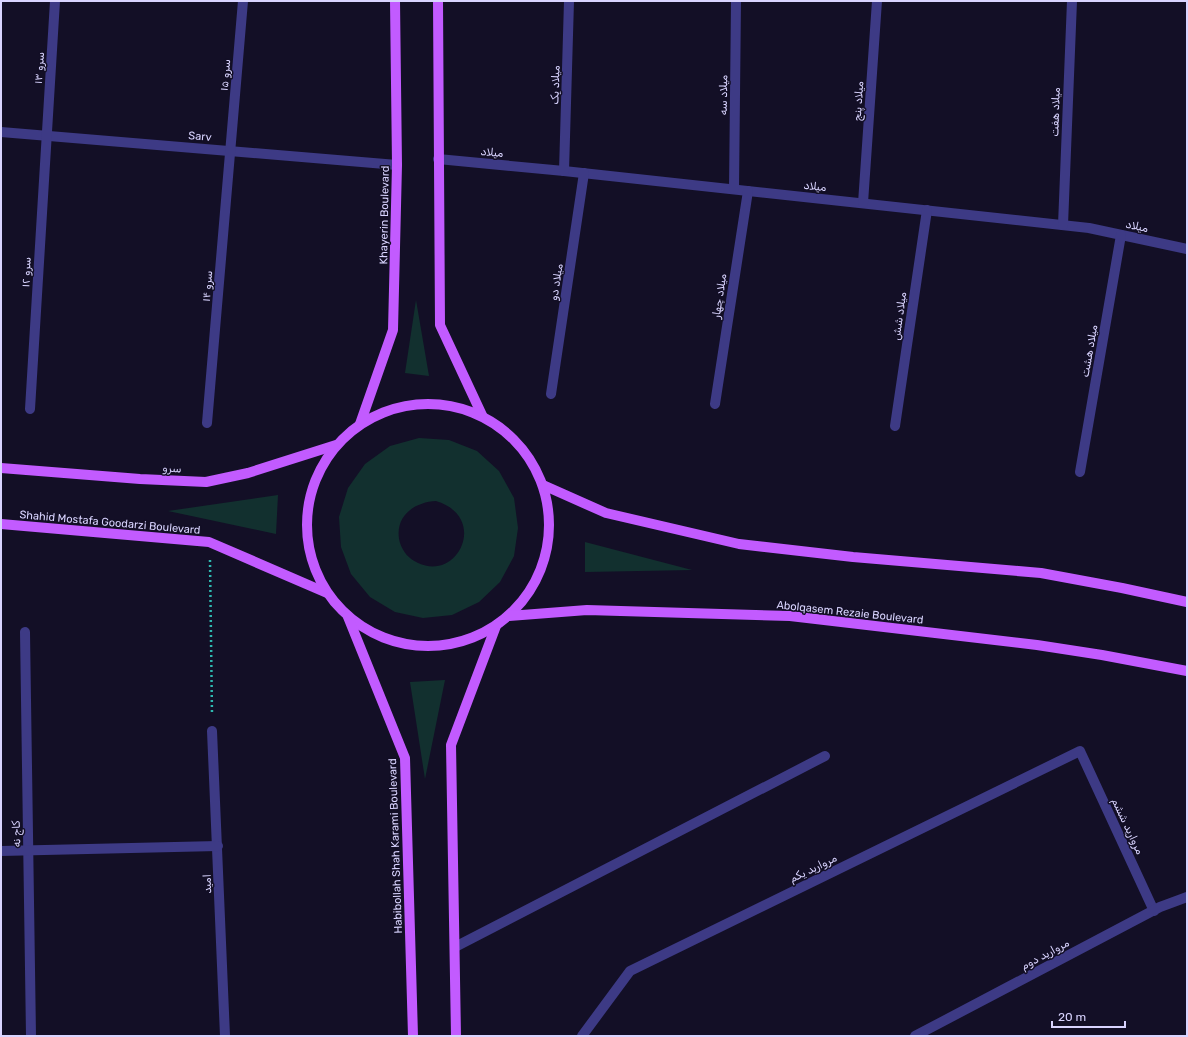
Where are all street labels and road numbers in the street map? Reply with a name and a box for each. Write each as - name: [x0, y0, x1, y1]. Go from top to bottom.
- street label: سرو ۱۳: [32, 52, 48, 85]
- street label: سرو ۱۵: [218, 59, 234, 92]
- street label: میلاد یک: [548, 65, 563, 105]
- street label: میلاد سه: [717, 75, 730, 115]
- street label: میلاد پنج: [851, 81, 868, 121]
- street label: میلاد هفت: [1048, 87, 1063, 137]
- street label: Sarv: [188, 129, 212, 144]
- street label: میلاد: [480, 145, 504, 160]
- street label: Khayerin Boulevard: [377, 165, 392, 265]
- street label: میلاد: [803, 179, 827, 194]
- street label: میلاد: [1124, 218, 1149, 235]
- street label: سرو ۱۲: [19, 257, 35, 288]
- street label: میلاد دو: [547, 263, 567, 302]
- street label: سرو ۱۴: [200, 270, 216, 302]
- street label: میلاد چهار: [709, 273, 729, 320]
- street label: میلاد شش: [890, 291, 909, 341]
- street label: میلاد هشت: [1078, 324, 1100, 378]
- street label: سرو: [162, 462, 182, 476]
- street label: Shahid Mostafa Goodarzi Boulevard: [19, 508, 201, 537]
- street label: Abolqasem Rezaie Boulevard: [776, 598, 924, 627]
- street label: Habibollah Shah Karami Boulevard: [386, 758, 405, 934]
- street label: مروارید ششم: [1108, 796, 1146, 857]
- street label: کاج نه: [10, 820, 25, 847]
- street label: مروارید یکم: [787, 851, 839, 886]
- street label: امید: [201, 874, 214, 894]
- street label: مروارید دوم: [1019, 936, 1072, 973]

